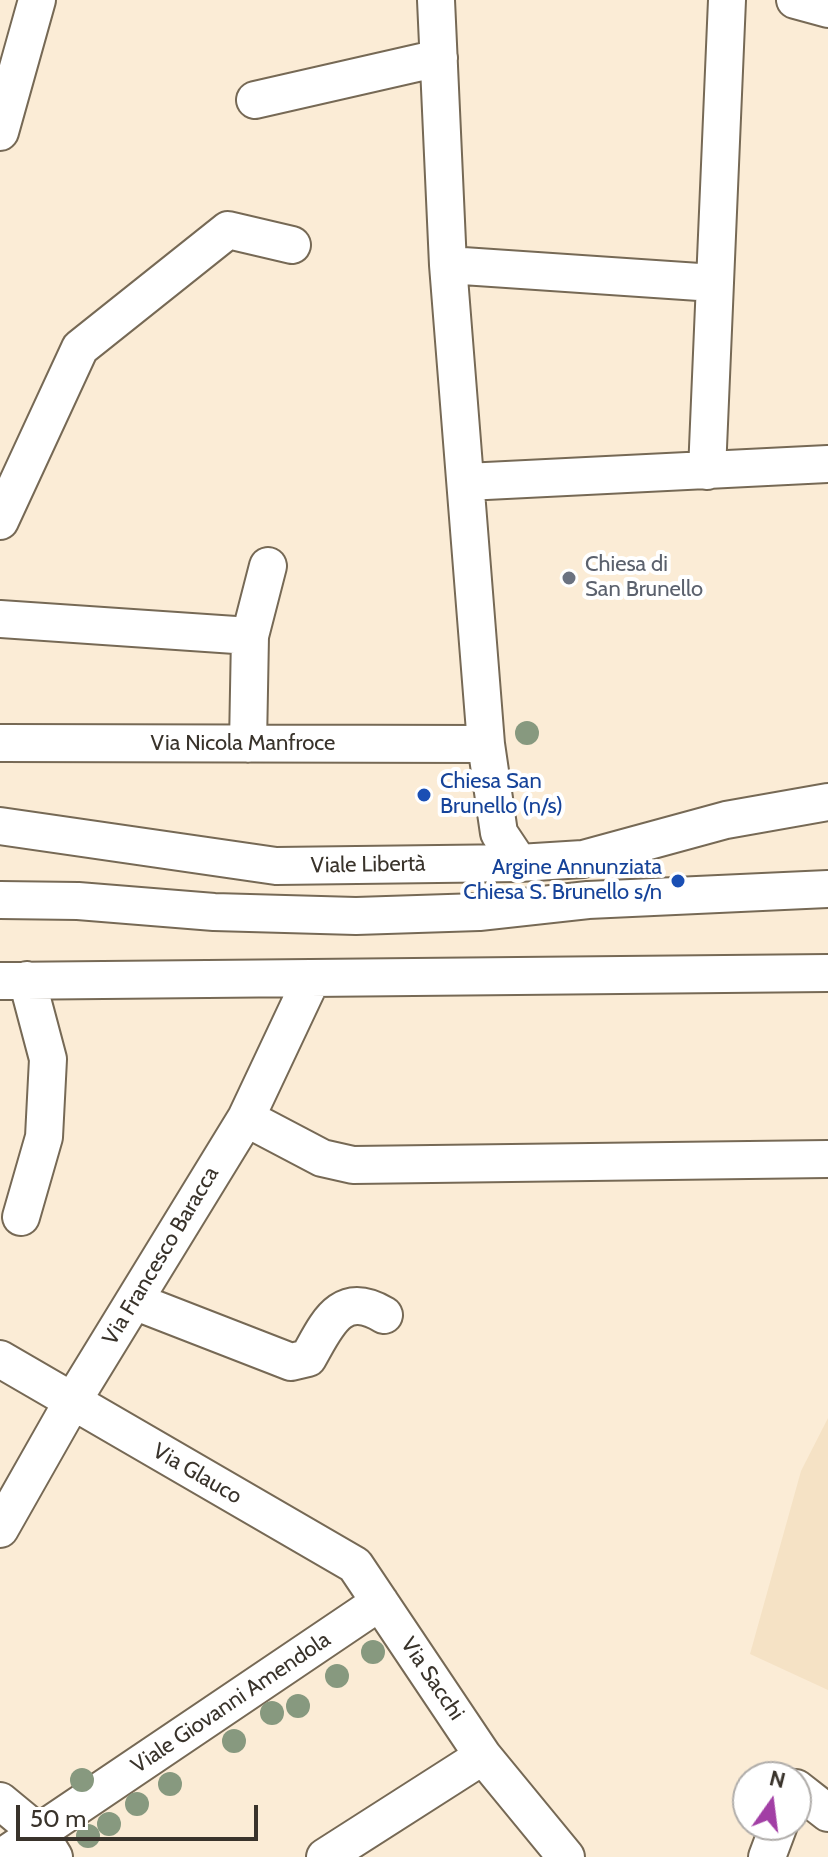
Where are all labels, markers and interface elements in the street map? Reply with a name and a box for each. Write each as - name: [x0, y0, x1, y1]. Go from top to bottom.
- place label: Chiesa di San Brunello: [585, 552, 703, 604]
- marker: Chiesa di San Brunello: [560, 569, 578, 587]
- street label: Via Nicola Manfroce: [151, 731, 335, 757]
- place label: Chiesa San Brunello (n/s): [440, 769, 563, 820]
- marker: Chiesa San Brunello (n/s): [415, 786, 433, 804]
- street label: Viale Libertà: [310, 851, 426, 879]
- place label: Argine Annunziata Chiesa S. Brunello s/n: [463, 855, 662, 906]
- marker: Argine Annunziata Chiesa S. Brunello s/n: [669, 872, 687, 890]
- street label: Via Francesco Baracca: [97, 1162, 225, 1350]
- street label: Via Glauco: [148, 1438, 246, 1510]
- street label: Viale Giovanni Amendola: [127, 1627, 335, 1779]
- street label: Via Sacchi: [395, 1632, 469, 1726]
- north arrow: [732, 1761, 812, 1841]
- text: N: [767, 1764, 788, 1794]
- scale bar: [20, 1789, 262, 1839]
- text: 50 m: [30, 1804, 86, 1833]

